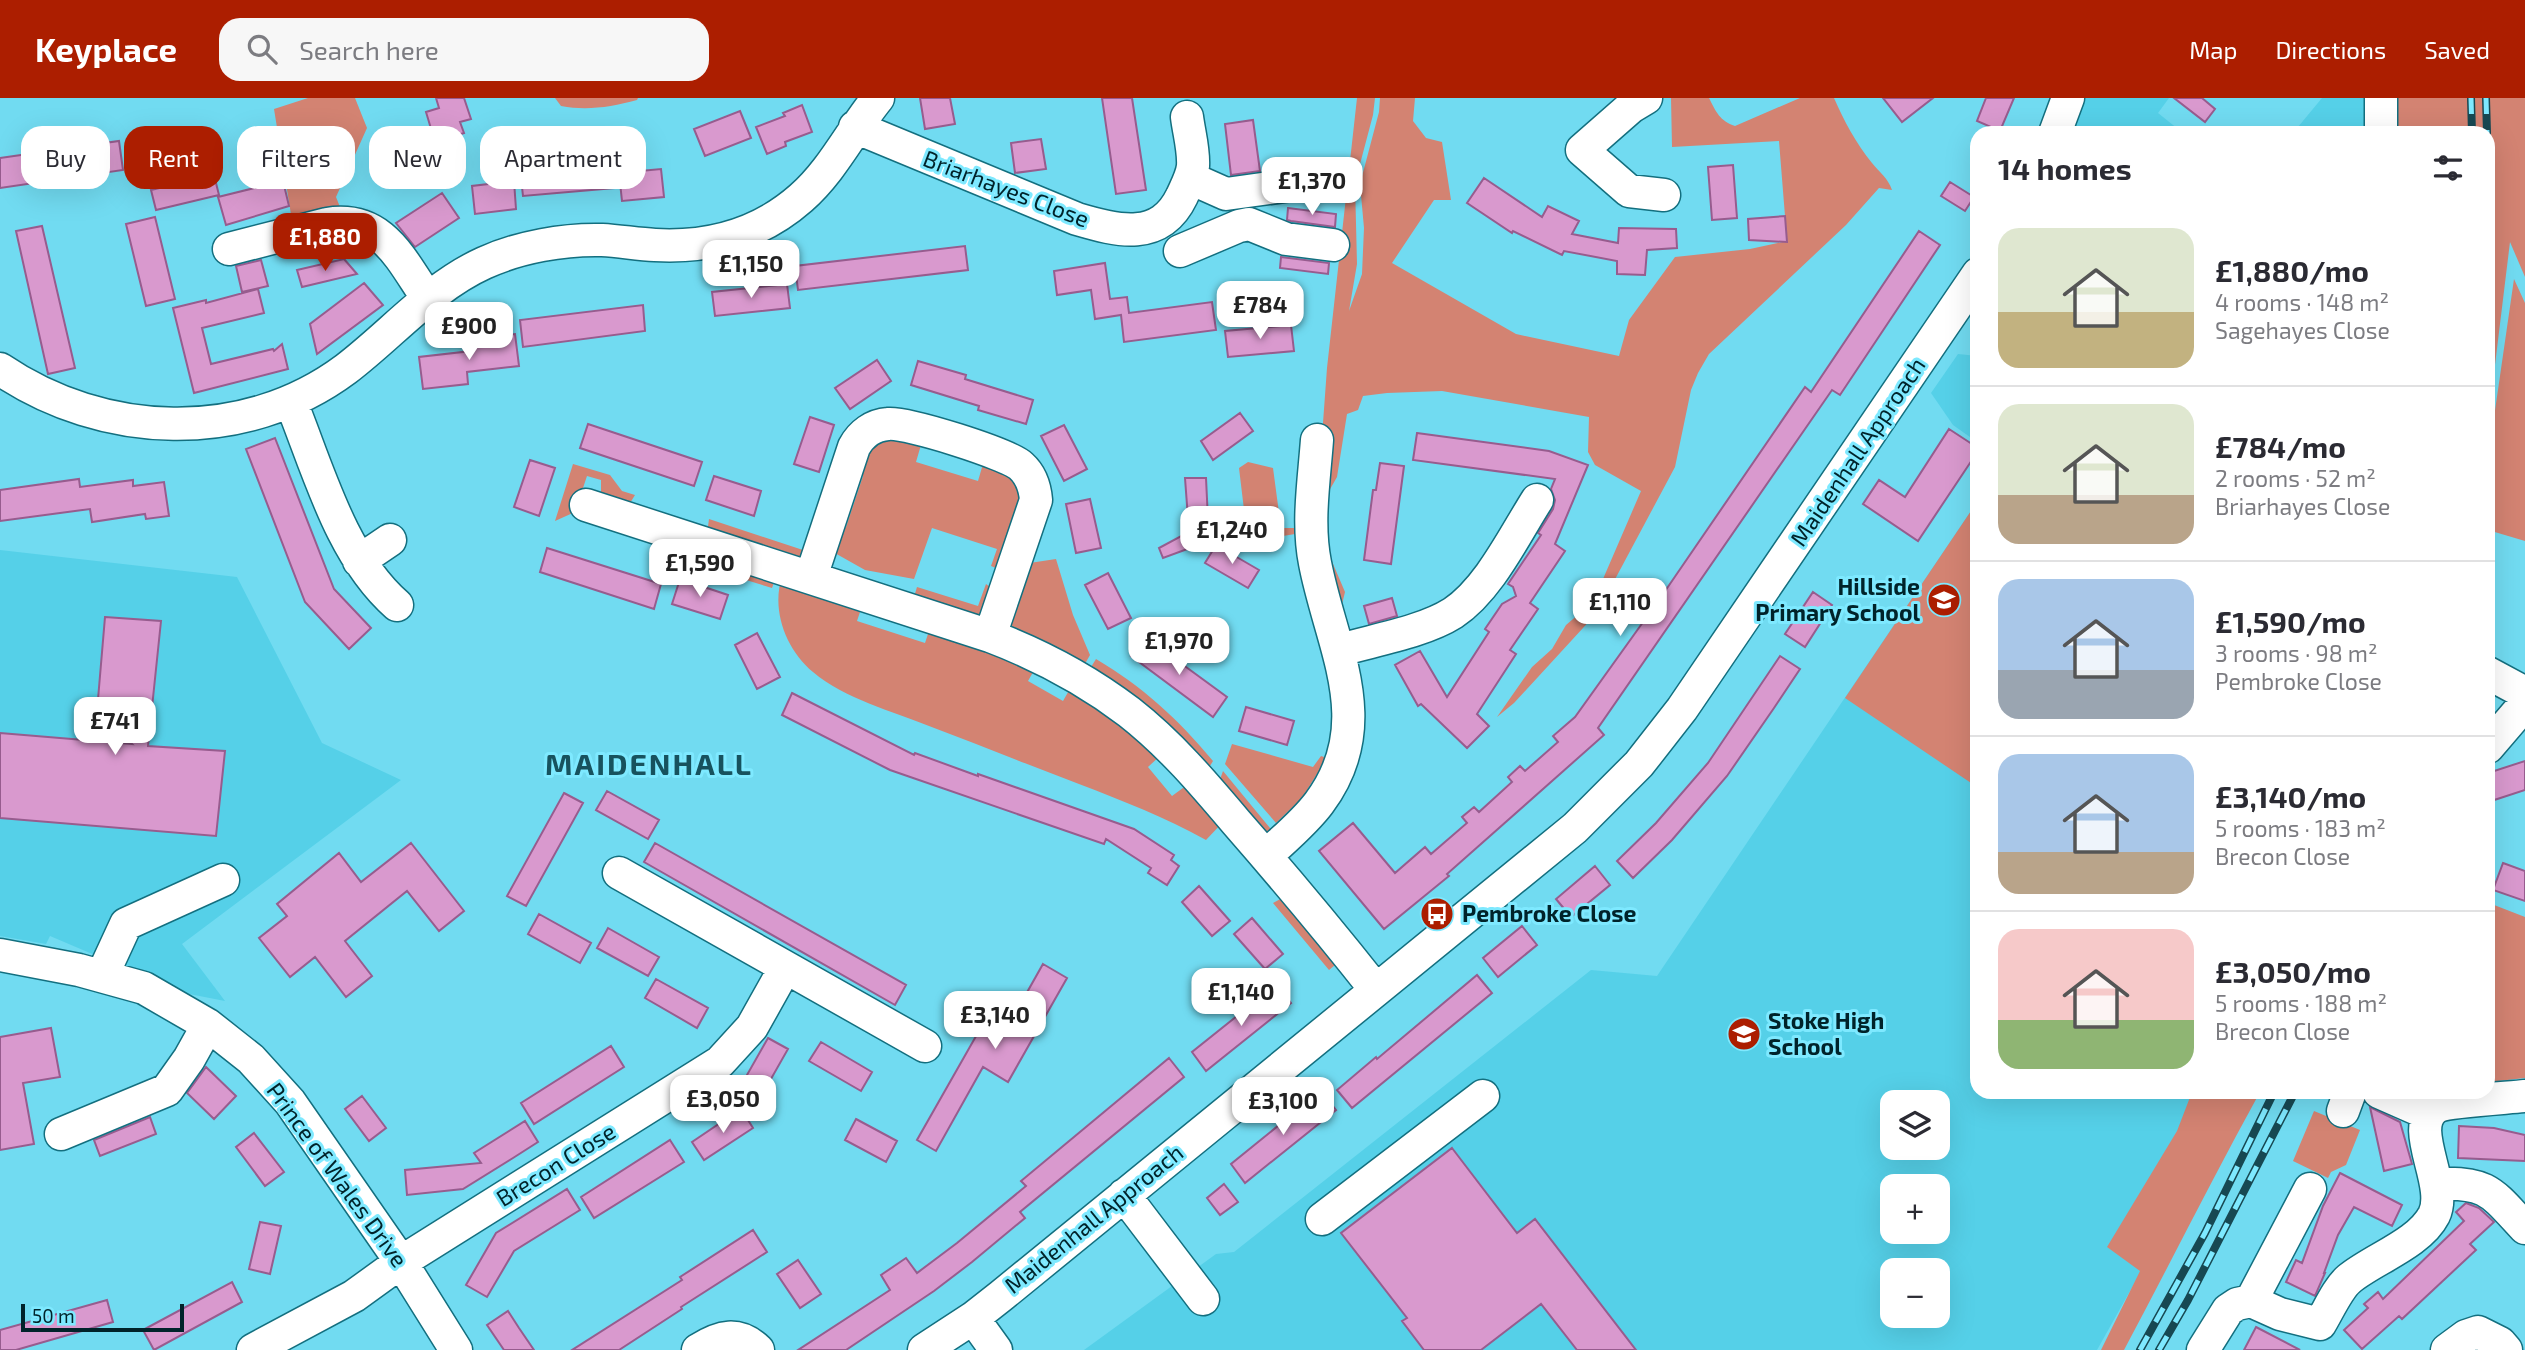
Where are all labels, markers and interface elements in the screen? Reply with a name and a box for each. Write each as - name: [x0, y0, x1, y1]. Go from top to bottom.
- search box: [219, 18, 709, 81]
- text: Keyplace: [35, 29, 177, 69]
- icon: search: [243, 30, 281, 68]
- text: Search here: [299, 34, 439, 65]
- text: Map: [2189, 35, 2237, 64]
- text: Directions: [2275, 35, 2386, 64]
- text: Saved: [2424, 35, 2490, 64]
- chip: Buy: [21, 126, 110, 189]
- chip: Rent: [124, 126, 223, 189]
- chip: Filters: [237, 126, 355, 189]
- chip: New: [369, 126, 466, 189]
- chip: Apartment: [480, 126, 646, 189]
- street label: Briarhayes Close: [920, 144, 1093, 233]
- icon: filters: [2429, 149, 2467, 187]
- text: 14 homes: [1998, 150, 2132, 186]
- pin: £1,370: [1255, 158, 1369, 217]
- text: £1,370: [1278, 166, 1346, 194]
- pin: £1,880: [268, 214, 382, 273]
- text: £1,880: [289, 222, 361, 250]
- pin: £1,150: [694, 240, 808, 300]
- text: £1,150: [718, 249, 784, 277]
- text: £1,880/mo: [2215, 252, 2369, 288]
- icon: home: [2054, 256, 2138, 340]
- pin: £784: [1219, 282, 1301, 341]
- text: 4 rooms · 148 m²: [2215, 288, 2389, 316]
- text: £784: [1233, 290, 1287, 318]
- pin: £900: [428, 302, 510, 362]
- text: £900: [441, 311, 497, 339]
- text: Sagehayes Close: [2215, 316, 2390, 344]
- street label: Maidenhall Approach: [1784, 352, 1931, 551]
- text: £784/mo: [2215, 428, 2346, 464]
- icon: home: [2054, 432, 2138, 516]
- text: 2 rooms · 52 m²: [2215, 464, 2376, 492]
- text: Briarhayes Close: [2215, 492, 2390, 520]
- pin: £1,240: [1175, 506, 1289, 566]
- text: £1,240: [1196, 515, 1268, 543]
- pin: £1,590: [643, 540, 757, 599]
- text: £1,590: [665, 548, 735, 576]
- place label: Hillside Primary School: [1755, 572, 1920, 626]
- pin: £1,110: [1563, 578, 1677, 638]
- school or university icon: Hillside Primary School: [1925, 581, 1963, 619]
- text: £1,110: [1589, 587, 1651, 615]
- text: £1,590/mo: [2215, 603, 2366, 639]
- icon: home: [2054, 607, 2138, 691]
- pin: £1,970: [1122, 618, 1236, 677]
- text: £1,970: [1144, 626, 1214, 654]
- text: 3 rooms · 98 m²: [2215, 639, 2377, 667]
- text: Pembroke Close: [2215, 667, 2382, 695]
- pin: £741: [74, 698, 156, 757]
- text: £741: [90, 706, 140, 734]
- district label: MAIDENHALL: [545, 745, 753, 781]
- text: £3,140/mo: [2215, 778, 2366, 814]
- icon: home: [2054, 782, 2138, 866]
- text: 5 rooms · 183 m²: [2215, 814, 2386, 842]
- text: Brecon Close: [2215, 842, 2350, 870]
- bus stop icon: Pembroke Close: [1418, 895, 1456, 933]
- place label: Pembroke Close: [1462, 899, 1636, 927]
- text: £3,050/mo: [2215, 953, 2371, 989]
- icon: home: [2054, 957, 2138, 1041]
- pin: £1,140: [1184, 968, 1298, 1028]
- text: £1,140: [1207, 977, 1275, 1005]
- text: 5 rooms · 188 m²: [2215, 989, 2387, 1017]
- pin: £3,140: [938, 992, 1052, 1051]
- text: £3,140: [960, 1000, 1030, 1028]
- place label: Stoke High School: [1768, 1006, 1884, 1060]
- school or university icon: Stoke High School: [1725, 1015, 1763, 1053]
- text: Brecon Close: [2215, 1017, 2350, 1045]
- pin: £3,050: [666, 1076, 780, 1135]
- street label: Prince of Wales Drive: [261, 1077, 414, 1272]
- pin: £3,100: [1226, 1077, 1340, 1137]
- text: £3,050: [686, 1084, 760, 1112]
- text: £3,100: [1248, 1086, 1318, 1114]
- map controls: [1880, 1090, 1950, 1328]
- button: layers: [1880, 1090, 1950, 1160]
- street label: Brecon Close: [491, 1116, 620, 1212]
- street label: Maidenhall Approach: [999, 1138, 1188, 1299]
- button: +: [1880, 1174, 1950, 1244]
- button: −: [1880, 1258, 1950, 1328]
- scale bar: [21, 1301, 184, 1333]
- text: 50 m: [32, 1304, 75, 1327]

